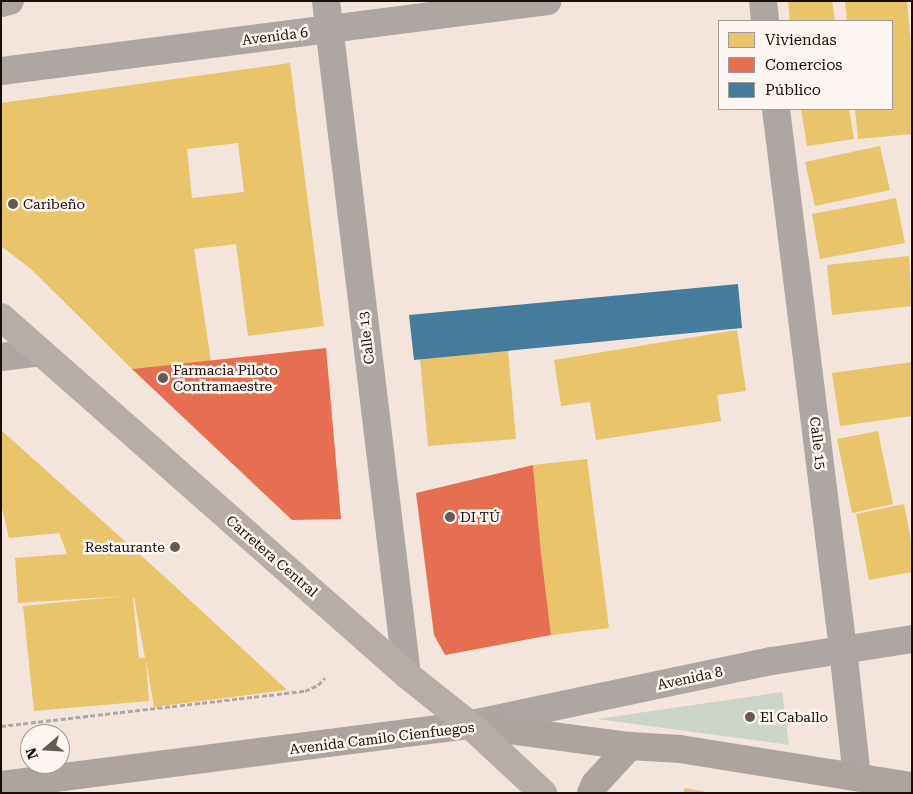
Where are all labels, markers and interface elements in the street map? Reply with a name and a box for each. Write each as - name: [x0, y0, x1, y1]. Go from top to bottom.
- legend: [718, 20, 893, 110]
- street label: Avenida 6: [241, 24, 309, 48]
- text: Viviendas: [765, 31, 837, 49]
- text: Comercios: [765, 56, 842, 74]
- text: Público: [765, 81, 821, 99]
- place label: Caribeño: [23, 196, 85, 212]
- marker: Caribeño: [7, 198, 19, 210]
- street label: Calle 13: [354, 311, 378, 365]
- place label: Farmacia Piloto Contramaestre: [173, 362, 278, 394]
- marker: Farmacia Piloto Contramaestre: [157, 372, 169, 384]
- street label: Calle 15: [806, 416, 830, 470]
- place label: DI TÚ: [460, 509, 500, 525]
- marker: DI TÚ: [444, 511, 456, 523]
- street label: Carretera Central: [223, 512, 321, 600]
- place label: Restaurante: [85, 539, 165, 555]
- marker: Restaurante: [169, 541, 181, 553]
- street label: Avenida 8: [656, 663, 724, 693]
- place label: El Caballo: [760, 709, 828, 725]
- marker: El Caballo: [744, 711, 756, 723]
- street label: Avenida Camilo Cienfuegos: [289, 718, 475, 758]
- north arrow: [20, 724, 70, 774]
- text: N: [22, 746, 41, 761]

